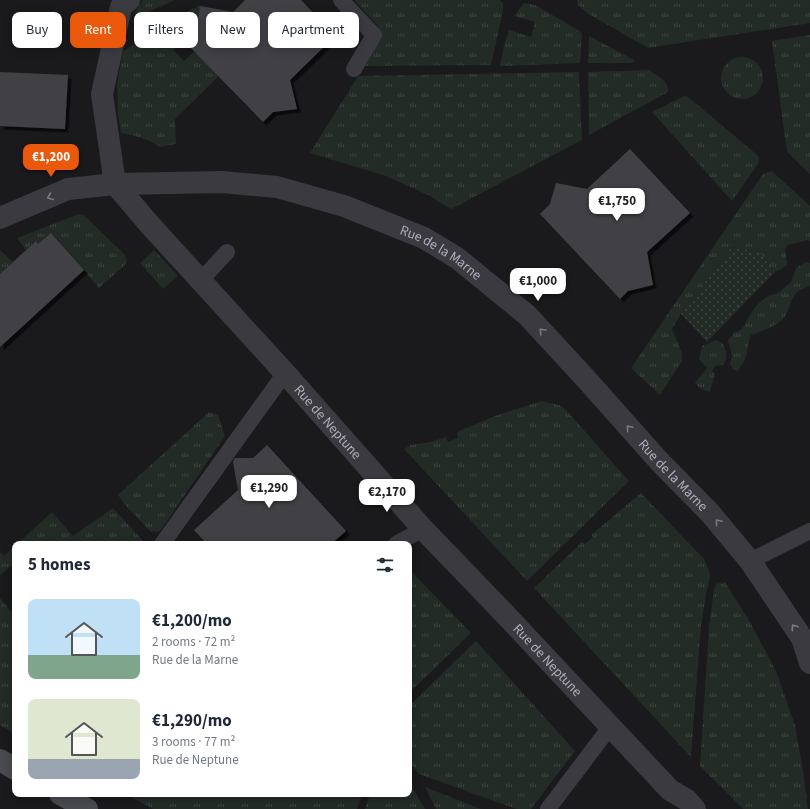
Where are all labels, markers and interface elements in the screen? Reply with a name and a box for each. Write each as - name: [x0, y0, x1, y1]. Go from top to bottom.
- chip: Buy: [12, 12, 62, 48]
- chip: Rent: [70, 12, 126, 48]
- chip: Filters: [134, 12, 198, 48]
- chip: New: [206, 12, 260, 48]
- chip: Apartment: [268, 12, 359, 48]
- pin: €1,200: [18, 144, 84, 178]
- text: €1,200: [32, 148, 70, 166]
- pin: €1,750: [584, 188, 650, 222]
- one-way arrow: [47, 192, 54, 200]
- text: €1,750: [598, 192, 636, 210]
- street label: Rue de la Marne: [397, 220, 486, 285]
- pin: €1,000: [505, 268, 571, 302]
- text: €1,000: [519, 272, 557, 290]
- one-way arrow: [539, 328, 547, 336]
- street label: Rue de Neptune: [289, 381, 366, 464]
- one-way arrow: [626, 425, 633, 432]
- street label: Rue de la Marne: [633, 435, 712, 516]
- pin: €1,290: [236, 475, 302, 509]
- text: €1,290: [250, 479, 288, 497]
- pin: €2,170: [354, 479, 420, 513]
- text: €2,170: [368, 483, 406, 501]
- one-way arrow: [715, 520, 722, 527]
- text: 5 homes: [28, 553, 90, 577]
- icon: filters: [374, 554, 396, 576]
- text: €1,200/mo: [152, 609, 232, 633]
- icon: home: [60, 615, 108, 663]
- street label: Rue de Neptune: [508, 620, 586, 701]
- one-way arrow: [791, 624, 799, 631]
- text: 2 rooms · 72 m²: [152, 633, 235, 651]
- text: Rue de la Marne: [152, 651, 238, 669]
- text: €1,290/mo: [152, 709, 232, 733]
- icon: home: [60, 715, 108, 763]
- text: 3 rooms · 77 m²: [152, 733, 235, 751]
- text: Rue de Neptune: [152, 751, 239, 769]

